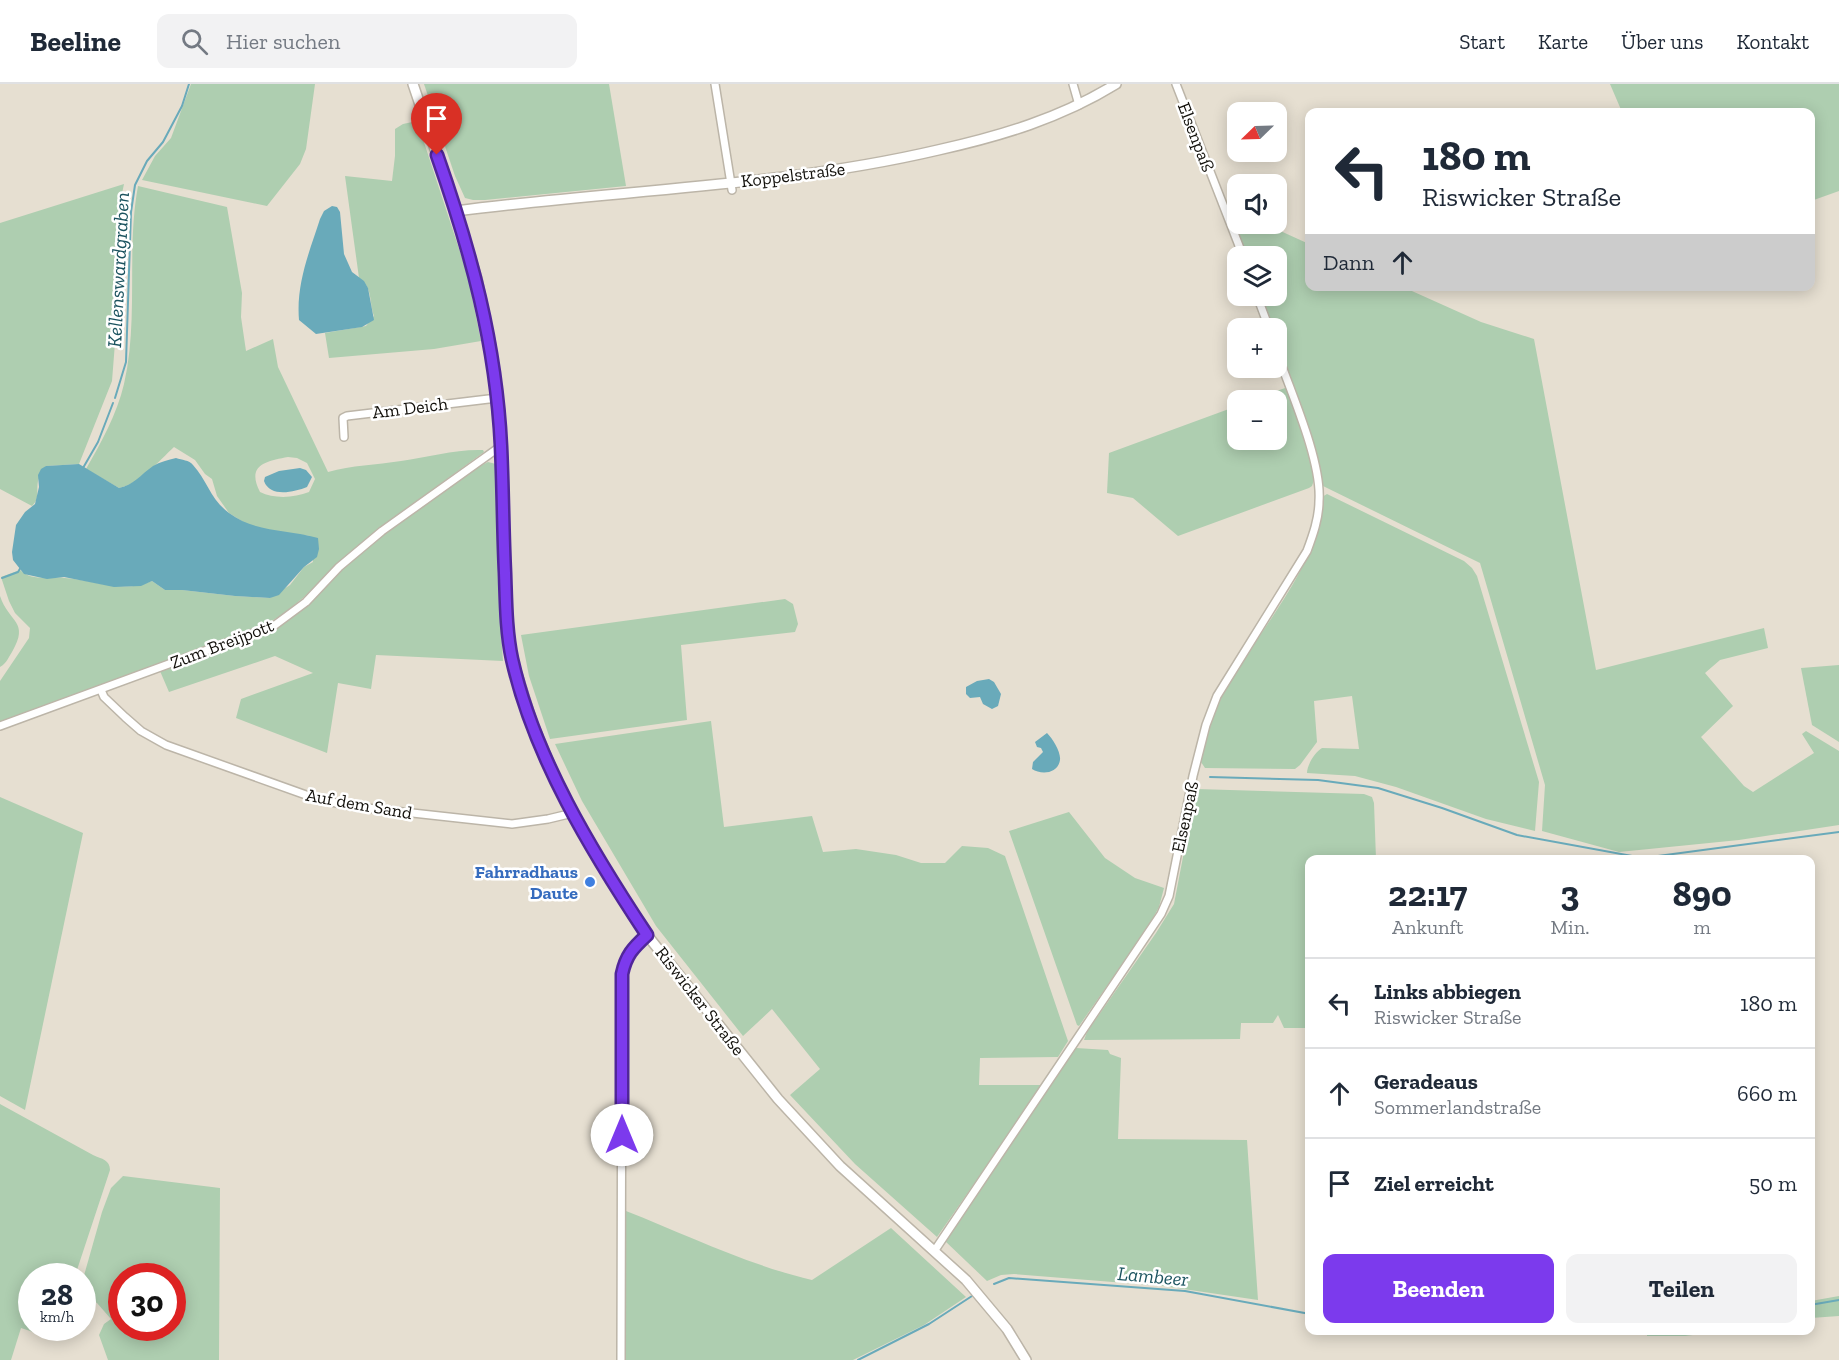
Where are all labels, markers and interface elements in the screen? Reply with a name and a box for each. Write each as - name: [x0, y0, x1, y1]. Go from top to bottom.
- search box: [157, 14, 577, 68]
- text: Beeline: [30, 25, 121, 58]
- icon: search: [178, 25, 211, 58]
- text: Hier suchen: [226, 28, 340, 55]
- text: Start: [1459, 29, 1505, 54]
- text: Karte: [1538, 29, 1588, 54]
- text: Über uns: [1621, 29, 1703, 54]
- text: Kontakt: [1736, 29, 1809, 54]
- pin: [411, 93, 462, 155]
- street label: Elsenpaß: [1173, 99, 1219, 175]
- icon: arrive: [420, 102, 453, 135]
- north arrow: [1227, 102, 1287, 162]
- map controls: [1227, 102, 1287, 450]
- text: 180 m: [1422, 130, 1530, 181]
- icon: left: [1323, 132, 1401, 210]
- street label: Koppelstraße: [740, 158, 846, 192]
- button: sound: [1227, 174, 1287, 234]
- text: Riswicker Straße: [1422, 181, 1621, 213]
- water label: Kellenswardgraben: [102, 192, 134, 348]
- button: layers: [1227, 246, 1287, 306]
- icon: ahead: [1386, 246, 1419, 279]
- text: Dann: [1323, 249, 1374, 276]
- button: +: [1227, 318, 1287, 378]
- button: −: [1227, 390, 1287, 450]
- street label: Am Deich: [371, 392, 449, 424]
- street label: Zum Breijpott: [167, 614, 277, 674]
- street label: Elsenpaß: [1167, 779, 1203, 855]
- street label: Auf dem Sand: [304, 784, 414, 824]
- place label: Fahrradhaus Daute: [475, 861, 578, 904]
- text: 22:17: [1388, 872, 1467, 915]
- text: 3: [1560, 872, 1580, 915]
- text: 890: [1672, 872, 1732, 915]
- marker: Fahrradhaus Daute: [583, 875, 597, 889]
- text: Ankunft: [1392, 915, 1463, 939]
- text: Min.: [1550, 915, 1589, 939]
- text: m: [1694, 915, 1711, 939]
- street label: Riswicker Straße: [650, 942, 750, 1060]
- text: Links abbiegen: [1374, 978, 1521, 1005]
- icon: left: [1323, 987, 1356, 1020]
- text: 180 m: [1740, 990, 1797, 1017]
- text: Riswicker Straße: [1374, 1005, 1522, 1029]
- text: Geradeaus: [1374, 1068, 1478, 1095]
- icon: ahead: [1323, 1077, 1356, 1110]
- text: 660 m: [1737, 1080, 1797, 1107]
- text: Sommerlandstraße: [1374, 1095, 1541, 1119]
- position arrow: [590, 1103, 654, 1167]
- icon: arrive: [1323, 1167, 1356, 1200]
- text: Ziel erreicht: [1374, 1170, 1494, 1197]
- text: 50 m: [1749, 1170, 1797, 1197]
- button: Beenden: [1323, 1254, 1554, 1323]
- button: Teilen: [1566, 1254, 1797, 1323]
- water label: Lambeer: [1117, 1261, 1189, 1291]
- speed limit sign: 30: [108, 1263, 186, 1341]
- text: 28: [41, 1277, 73, 1313]
- text: km/h: [40, 1308, 74, 1326]

